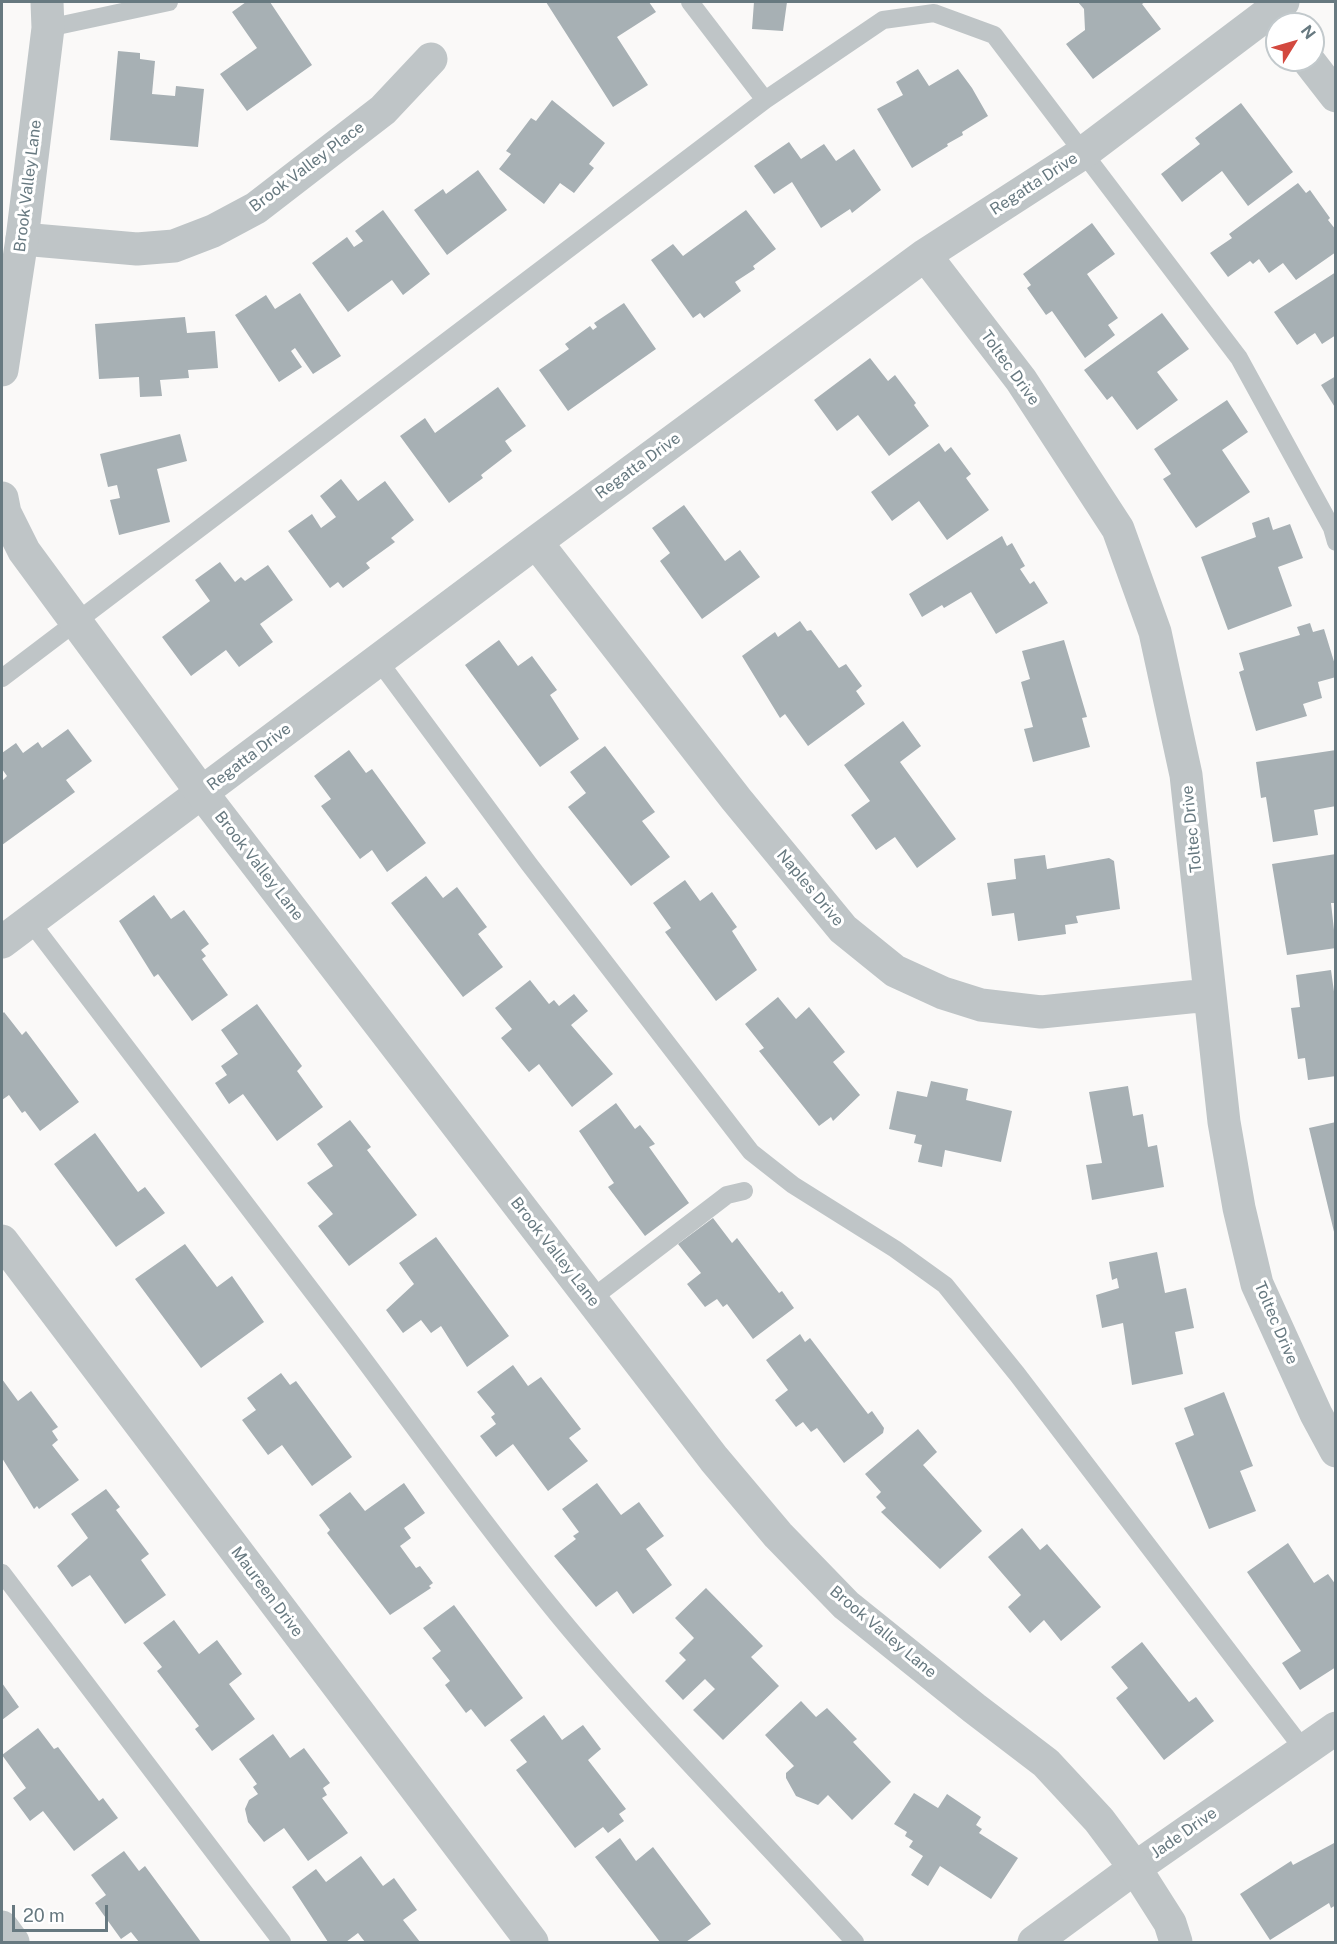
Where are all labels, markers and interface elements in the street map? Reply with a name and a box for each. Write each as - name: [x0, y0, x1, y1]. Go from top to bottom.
- north arrow: [1265, 12, 1325, 72]
- text: N: [1297, 21, 1320, 43]
- street label: Brook Valley Place: [246, 118, 368, 216]
- street label: Brook Valley Lane: [10, 119, 46, 253]
- street label: Regatta Drive: [987, 149, 1081, 219]
- street label: Toltec Drive: [976, 327, 1044, 409]
- street label: Regatta Drive: [592, 429, 684, 503]
- street label: Regatta Drive: [203, 719, 295, 795]
- street label: Toltec Drive: [1178, 784, 1206, 874]
- street label: Brook Valley Lane: [210, 808, 308, 924]
- street label: Naples Drive: [772, 846, 848, 930]
- street label: Brook Valley Lane: [506, 1194, 604, 1310]
- street label: Toltec Drive: [1250, 1279, 1302, 1367]
- street label: Maureen Drive: [227, 1543, 307, 1641]
- street label: Brook Valley Lane: [826, 1582, 940, 1682]
- street label: Jade Drive: [1147, 1803, 1221, 1863]
- scale bar: [15, 1893, 111, 1931]
- text: 20 m: [23, 1905, 65, 1926]

